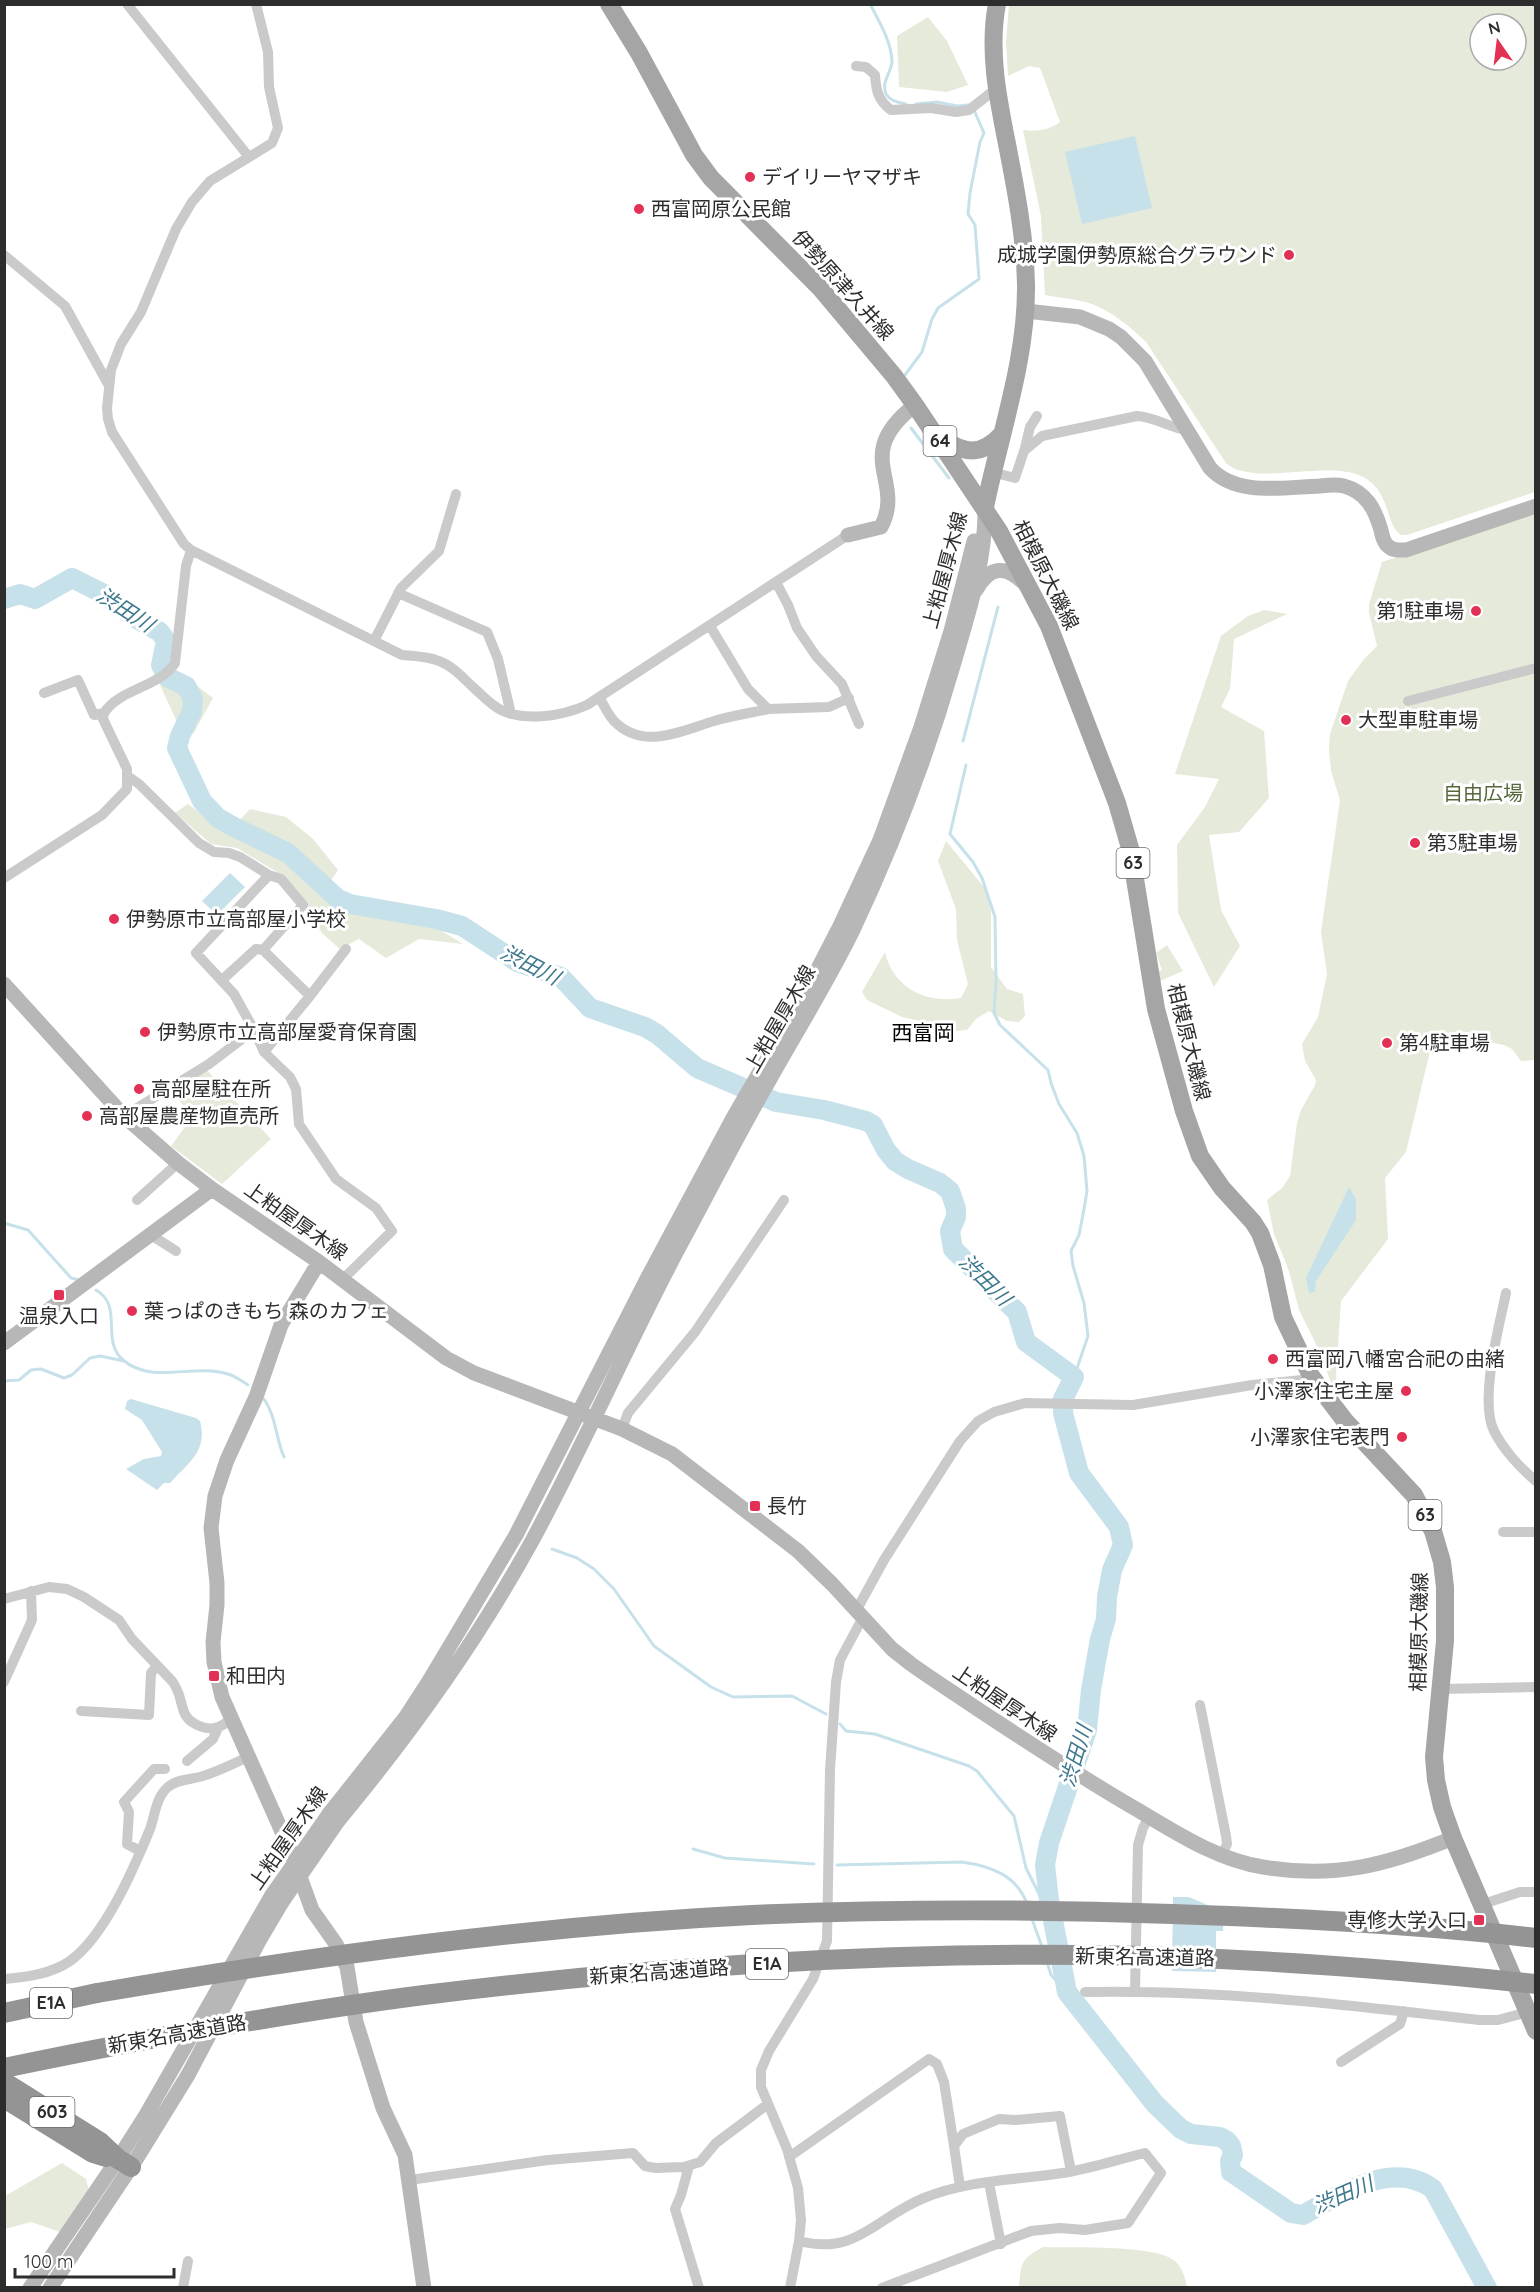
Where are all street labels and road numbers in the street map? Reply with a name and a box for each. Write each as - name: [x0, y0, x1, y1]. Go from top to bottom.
- street label: 伊勢原津久井線: [787, 224, 900, 345]
- road number: 64: [924, 426, 956, 456]
- street label: 上粕屋厚木線: [917, 509, 972, 631]
- street label: 相模原大磯線: [1008, 516, 1085, 634]
- road number: 63: [1116, 848, 1150, 878]
- street label: 上粕屋厚木線: [739, 961, 820, 1077]
- street label: 相模原大磯線: [1163, 981, 1216, 1103]
- street label: 上粕屋厚木線: [240, 1176, 353, 1265]
- road number: 63: [1408, 1500, 1442, 1530]
- street label: 相模原大磯線: [1405, 1572, 1432, 1692]
- street label: 上粕屋厚木線: [949, 1659, 1062, 1747]
- street label: 上粕屋厚木線: [243, 1781, 332, 1894]
- street label: 新東名高速道路: [1075, 1943, 1215, 1970]
- road number: E1A: [746, 1949, 788, 1979]
- street label: 新東名高速道路: [588, 1954, 730, 1989]
- road number: E1A: [30, 1988, 72, 2018]
- street label: 新東名高速道路: [106, 2009, 248, 2058]
- road number: 603: [29, 2097, 74, 2127]

